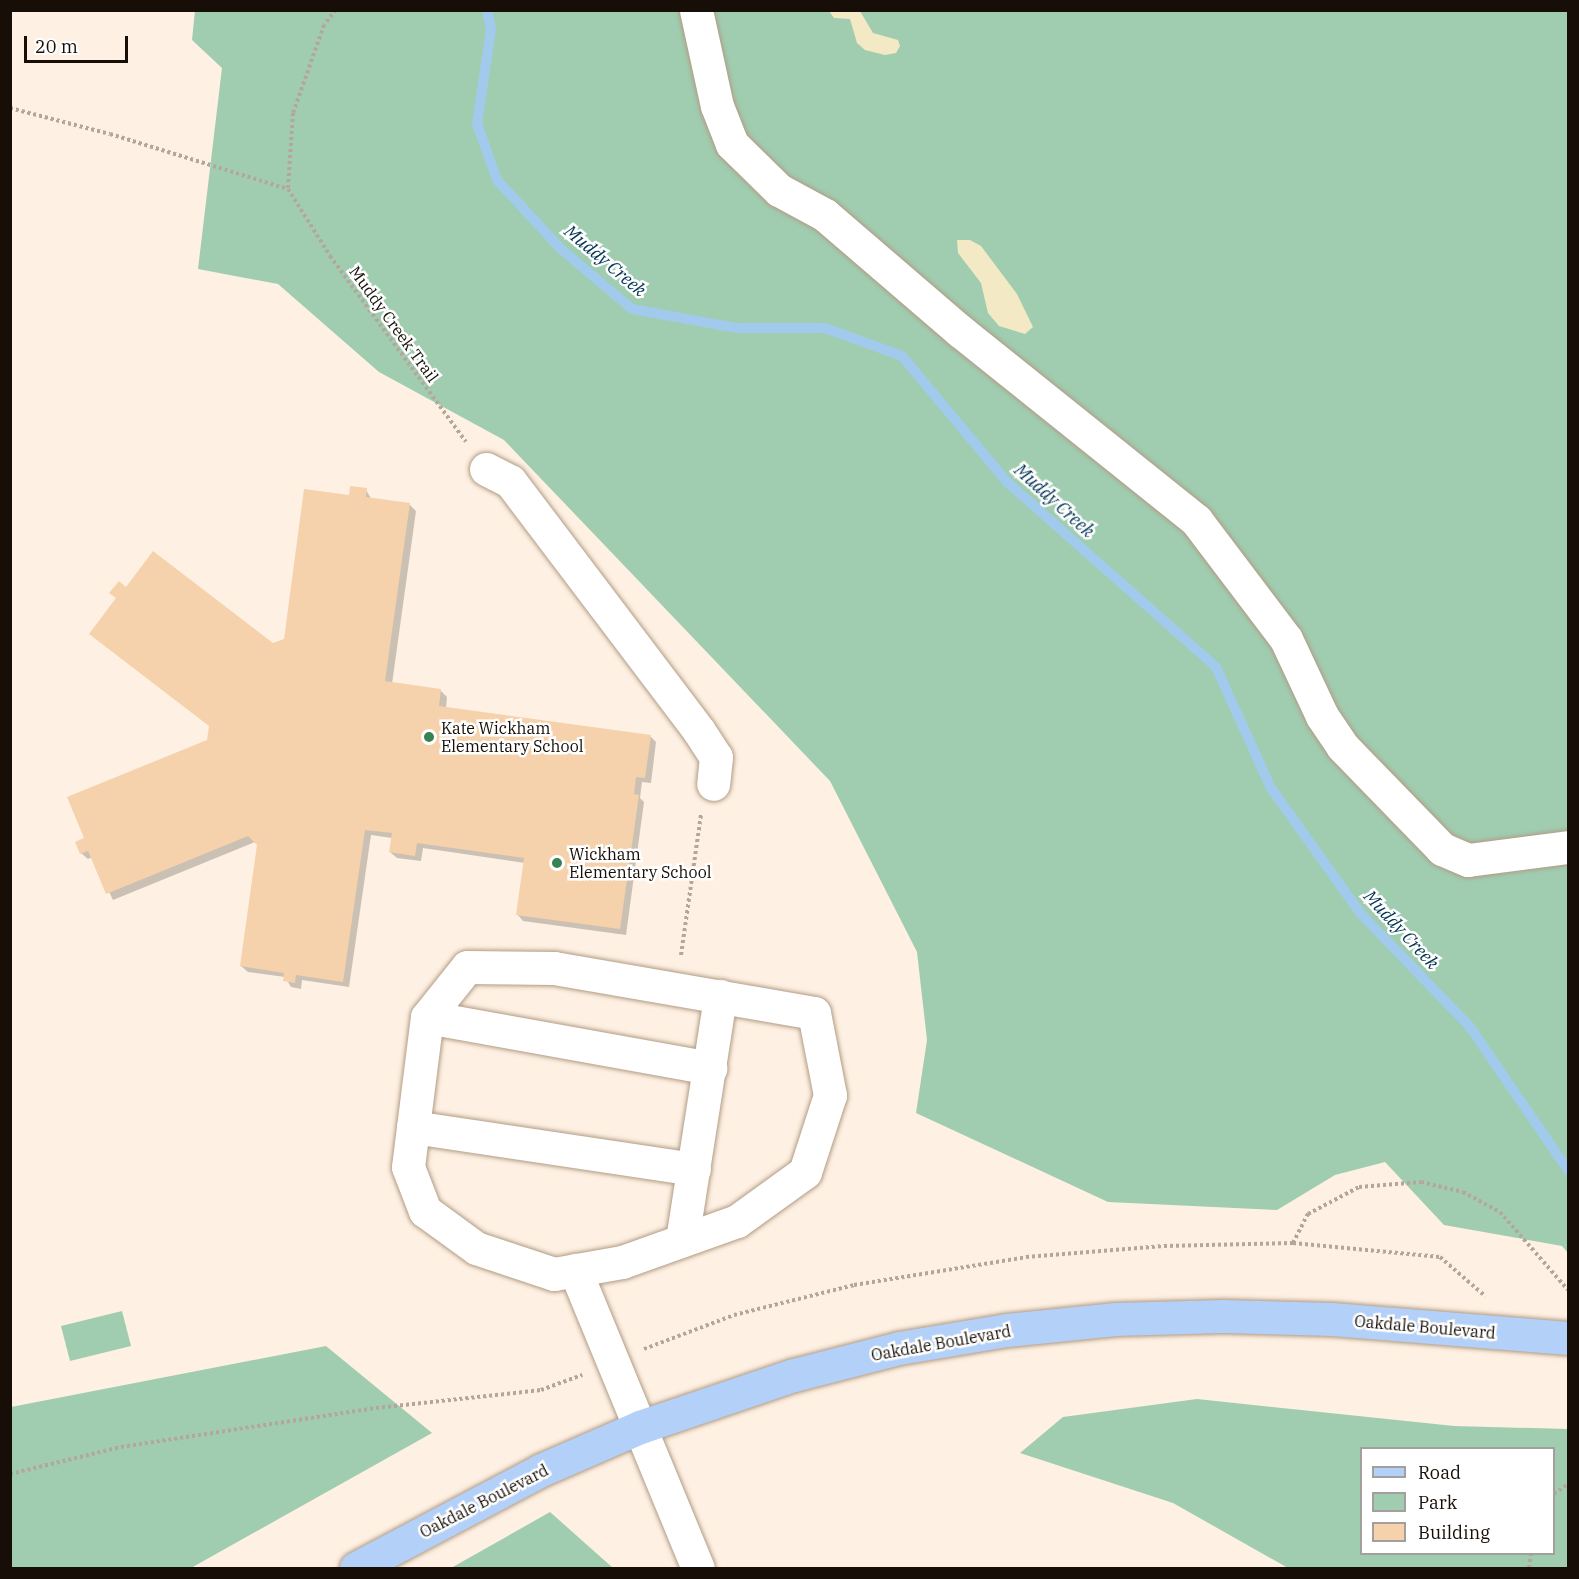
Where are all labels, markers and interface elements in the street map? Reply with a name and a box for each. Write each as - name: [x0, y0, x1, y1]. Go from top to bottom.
- scale bar: [27, 24, 130, 62]
- text: 20 m: [35, 35, 78, 58]
- water label: Muddy Creek: [560, 221, 650, 301]
- street label: Muddy Creek Trail: [345, 262, 443, 386]
- water label: Muddy Creek: [1010, 460, 1098, 542]
- place label: Kate Wickham Elementary School: [441, 718, 584, 756]
- marker: Kate Wickham Elementary School: [422, 730, 436, 744]
- place label: Wickham Elementary School: [569, 844, 712, 882]
- marker: Wickham Elementary School: [550, 856, 564, 870]
- water label: Muddy Creek: [1359, 886, 1443, 974]
- street label: Oakdale Boulevard: [1354, 1311, 1496, 1343]
- street label: Oakdale Boulevard: [870, 1321, 1012, 1365]
- legend: [1360, 1447, 1555, 1555]
- street label: Oakdale Boulevard: [416, 1460, 552, 1542]
- text: Road: [1418, 1461, 1461, 1484]
- text: Park: [1418, 1491, 1457, 1514]
- text: Building: [1418, 1521, 1490, 1544]

